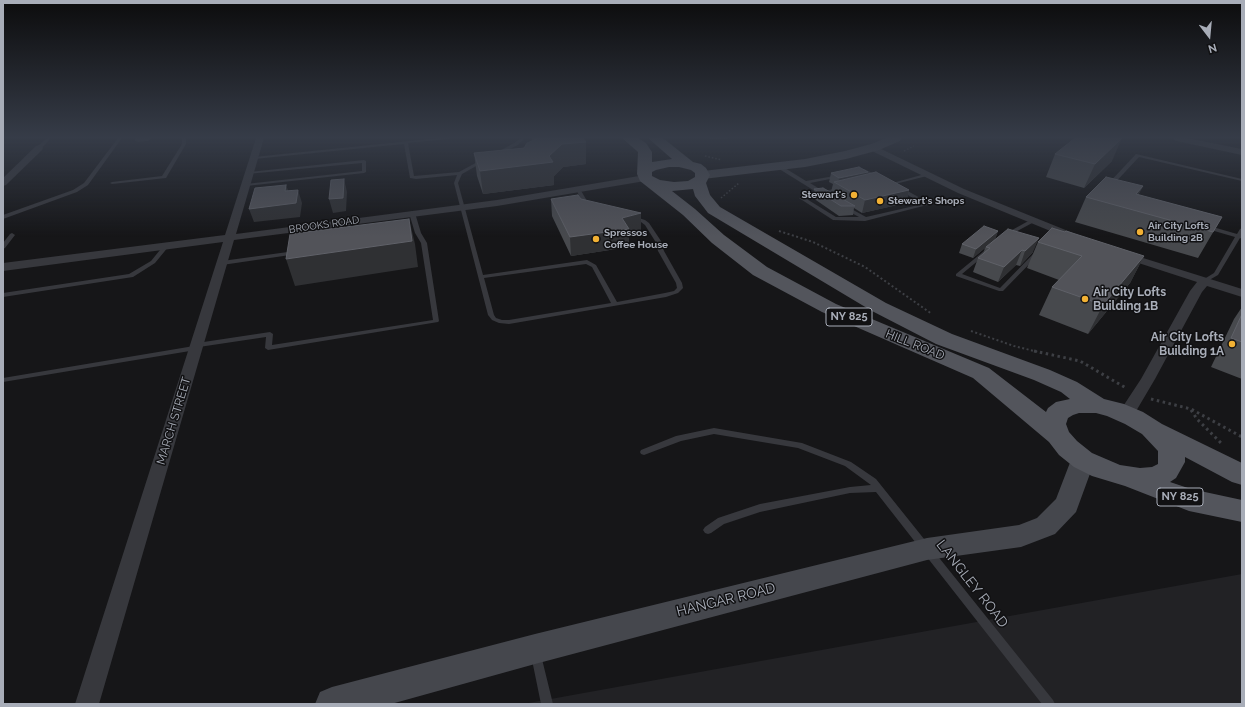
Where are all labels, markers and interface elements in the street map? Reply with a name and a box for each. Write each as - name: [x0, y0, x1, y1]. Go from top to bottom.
- north arrow: [1189, 16, 1229, 56]
- text: N: [1207, 41, 1218, 55]
- place label: Stewart's: [801, 189, 846, 201]
- marker: Stewart's: [849, 190, 859, 200]
- place label: Stewart's Shops: [888, 195, 964, 207]
- marker: Stewart's Shops: [875, 196, 885, 206]
- street label: BROOKS ROAD: [288, 214, 360, 236]
- place label: Air City Lofts Building 2B: [1148, 220, 1209, 244]
- place label: Spressos Coffee House: [604, 227, 668, 250]
- marker: Air City Lofts Building 2B: [1135, 227, 1145, 237]
- marker: Spressos Coffee House: [591, 234, 601, 244]
- place label: Air City Lofts Building 1B: [1093, 285, 1166, 313]
- marker: Air City Lofts Building 1B: [1080, 294, 1090, 304]
- road number: NY 825: [826, 308, 872, 326]
- street label: HILL ROAD: [884, 327, 946, 363]
- place label: Air City Lofts Building 1A: [1151, 330, 1224, 358]
- marker: Air City Lofts Building 1A: [1227, 339, 1237, 349]
- street label: MARCH STREET: [154, 375, 194, 467]
- road number: NY 825: [1157, 488, 1203, 506]
- street label: LANGLEY ROAD: [933, 537, 1011, 631]
- street label: HANGAR ROAD: [675, 580, 777, 620]

